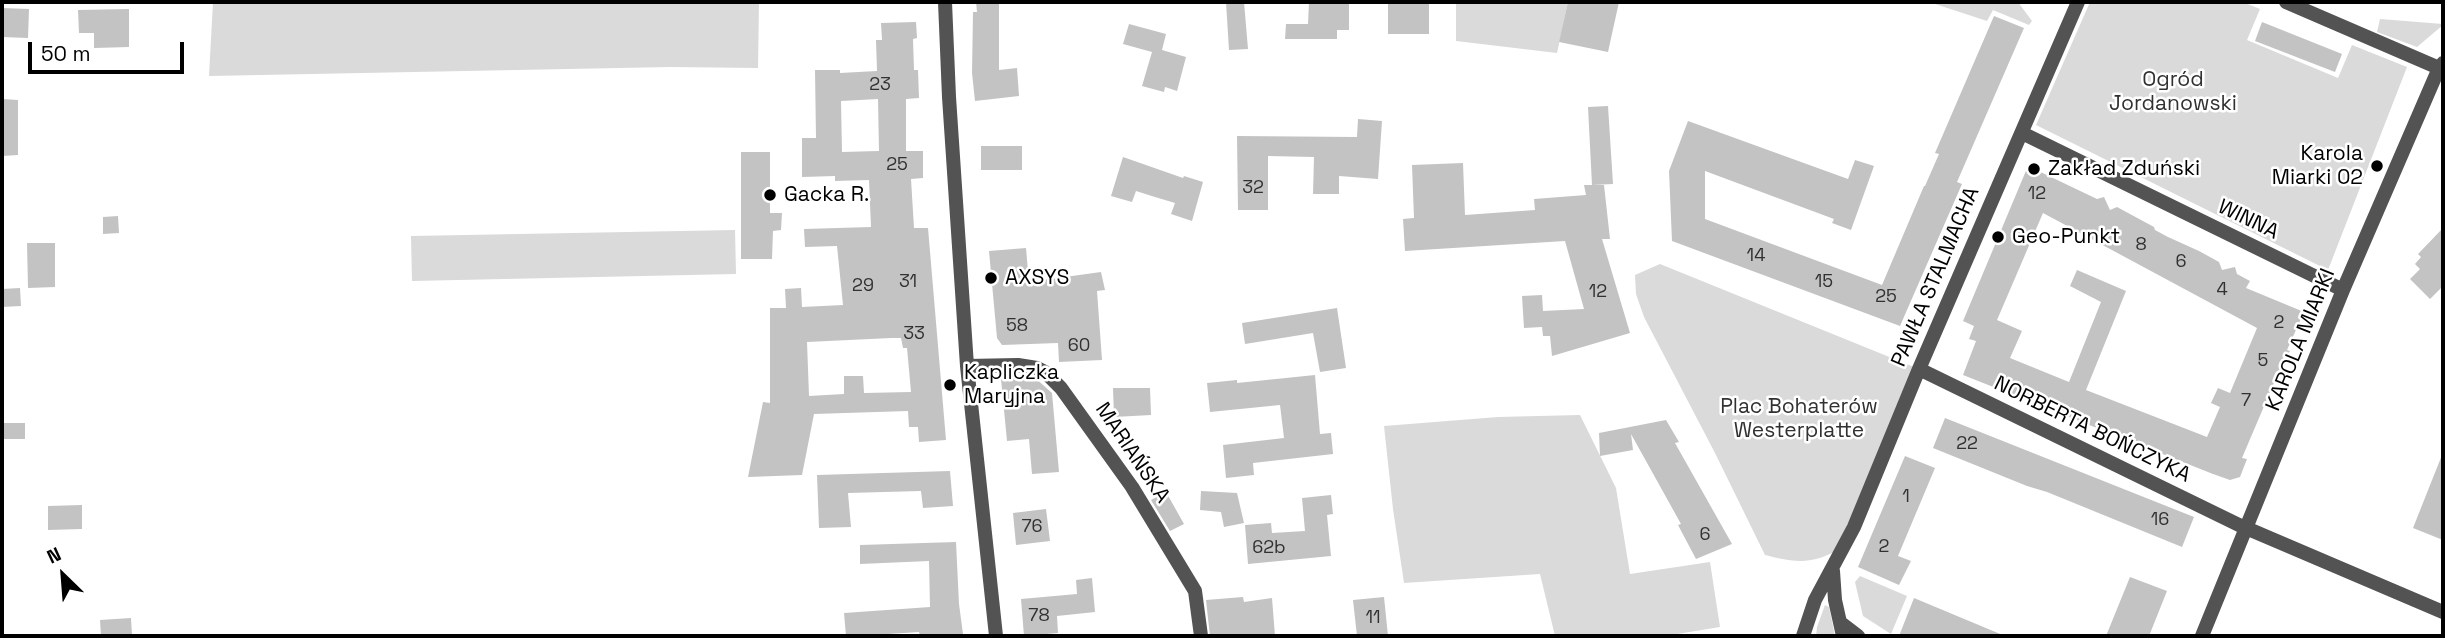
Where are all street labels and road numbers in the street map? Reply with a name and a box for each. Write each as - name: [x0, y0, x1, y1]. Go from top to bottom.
- street label: PAWŁA STALMACHA: [1887, 183, 1985, 371]
- street label: WINNA: [2213, 195, 2283, 245]
- street label: KAROLA MIARKI: [2261, 265, 2341, 415]
- street label: NORBERTA BOŃCZYKA: [1990, 371, 2194, 489]
- street label: MARIAŃSKA: [1089, 398, 1175, 508]

